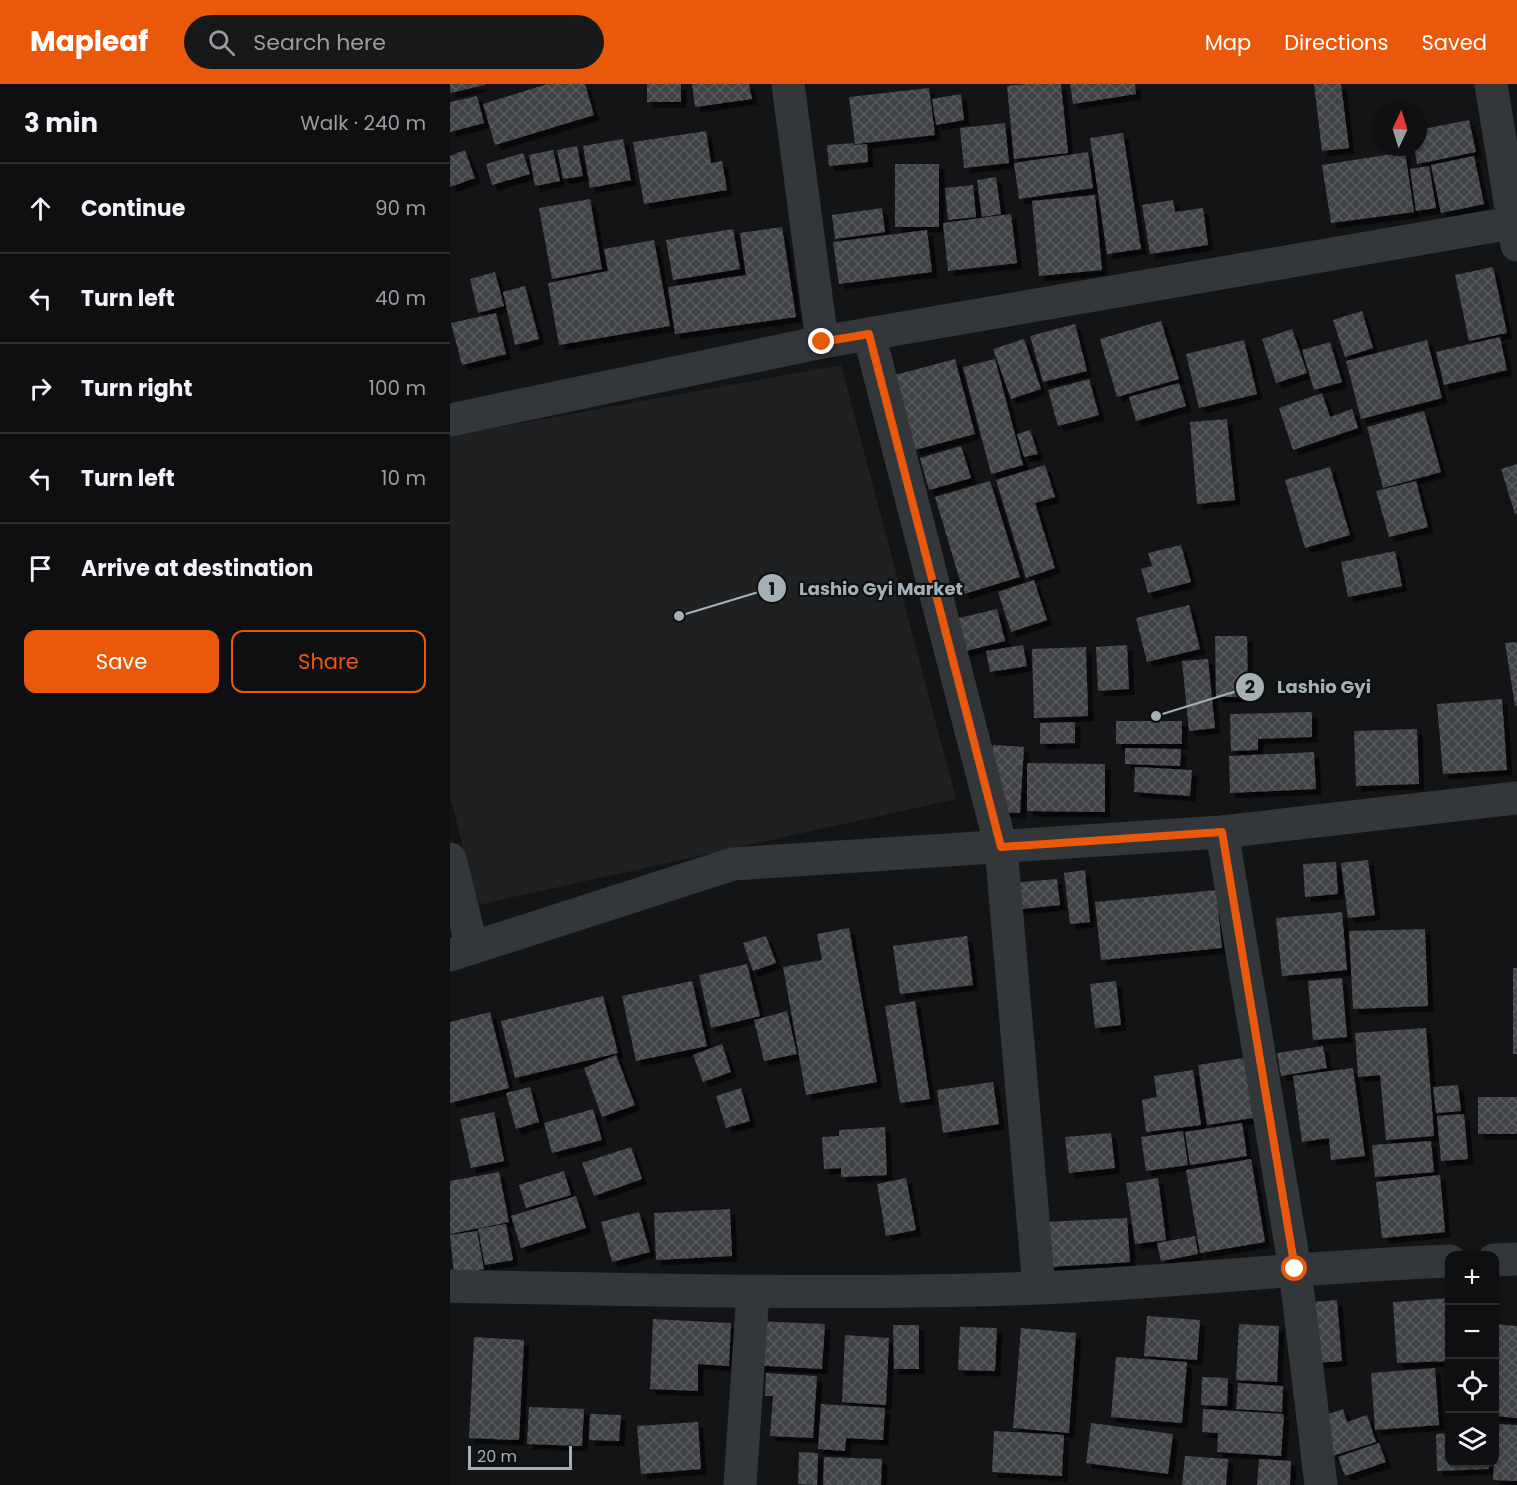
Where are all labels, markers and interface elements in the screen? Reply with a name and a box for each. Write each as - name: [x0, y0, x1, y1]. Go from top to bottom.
- search box: [184, 15, 604, 69]
- text: Mapleaf: [30, 22, 148, 61]
- icon: search: [205, 26, 238, 59]
- text: Search here: [253, 27, 386, 58]
- text: Map: [1205, 28, 1251, 57]
- text: Directions: [1284, 28, 1388, 57]
- text: Saved: [1421, 28, 1487, 57]
- north arrow: [1373, 102, 1427, 156]
- text: 3 min: [24, 105, 98, 141]
- text: Walk · 240 m: [300, 109, 426, 137]
- icon: ahead: [24, 192, 57, 225]
- text: Continue: [81, 193, 185, 224]
- text: 90 m: [375, 194, 426, 222]
- icon: left: [24, 282, 57, 315]
- text: Turn left: [81, 283, 175, 314]
- text: 40 m: [375, 284, 426, 312]
- route end: [808, 328, 834, 354]
- icon: right: [24, 372, 57, 405]
- text: Turn right: [81, 373, 192, 404]
- text: 100 m: [369, 374, 426, 402]
- icon: left: [24, 462, 57, 495]
- text: Turn left: [81, 463, 175, 494]
- text: 10 m: [381, 464, 426, 492]
- icon: arrive: [24, 552, 57, 585]
- text: Arrive at destination: [81, 553, 313, 584]
- callout: Lashio Gyi Market: [757, 570, 975, 606]
- text: 1: [769, 576, 775, 601]
- text: Lashio Gyi Market: [799, 576, 963, 601]
- button: Save: [24, 630, 219, 693]
- button: Share: [231, 630, 426, 693]
- callout: Lashio Gyi: [1235, 669, 1383, 705]
- text: 2: [1245, 674, 1255, 699]
- text: Lashio Gyi: [1277, 674, 1371, 699]
- map controls: [1445, 1251, 1499, 1467]
- button: +: [1445, 1251, 1499, 1305]
- route start: [1281, 1255, 1307, 1281]
- button: −: [1445, 1305, 1499, 1359]
- button: locate: [1445, 1359, 1499, 1413]
- button: layers: [1445, 1413, 1499, 1467]
- scale bar: [468, 1443, 572, 1470]
- text: 20 m: [477, 1445, 517, 1468]

